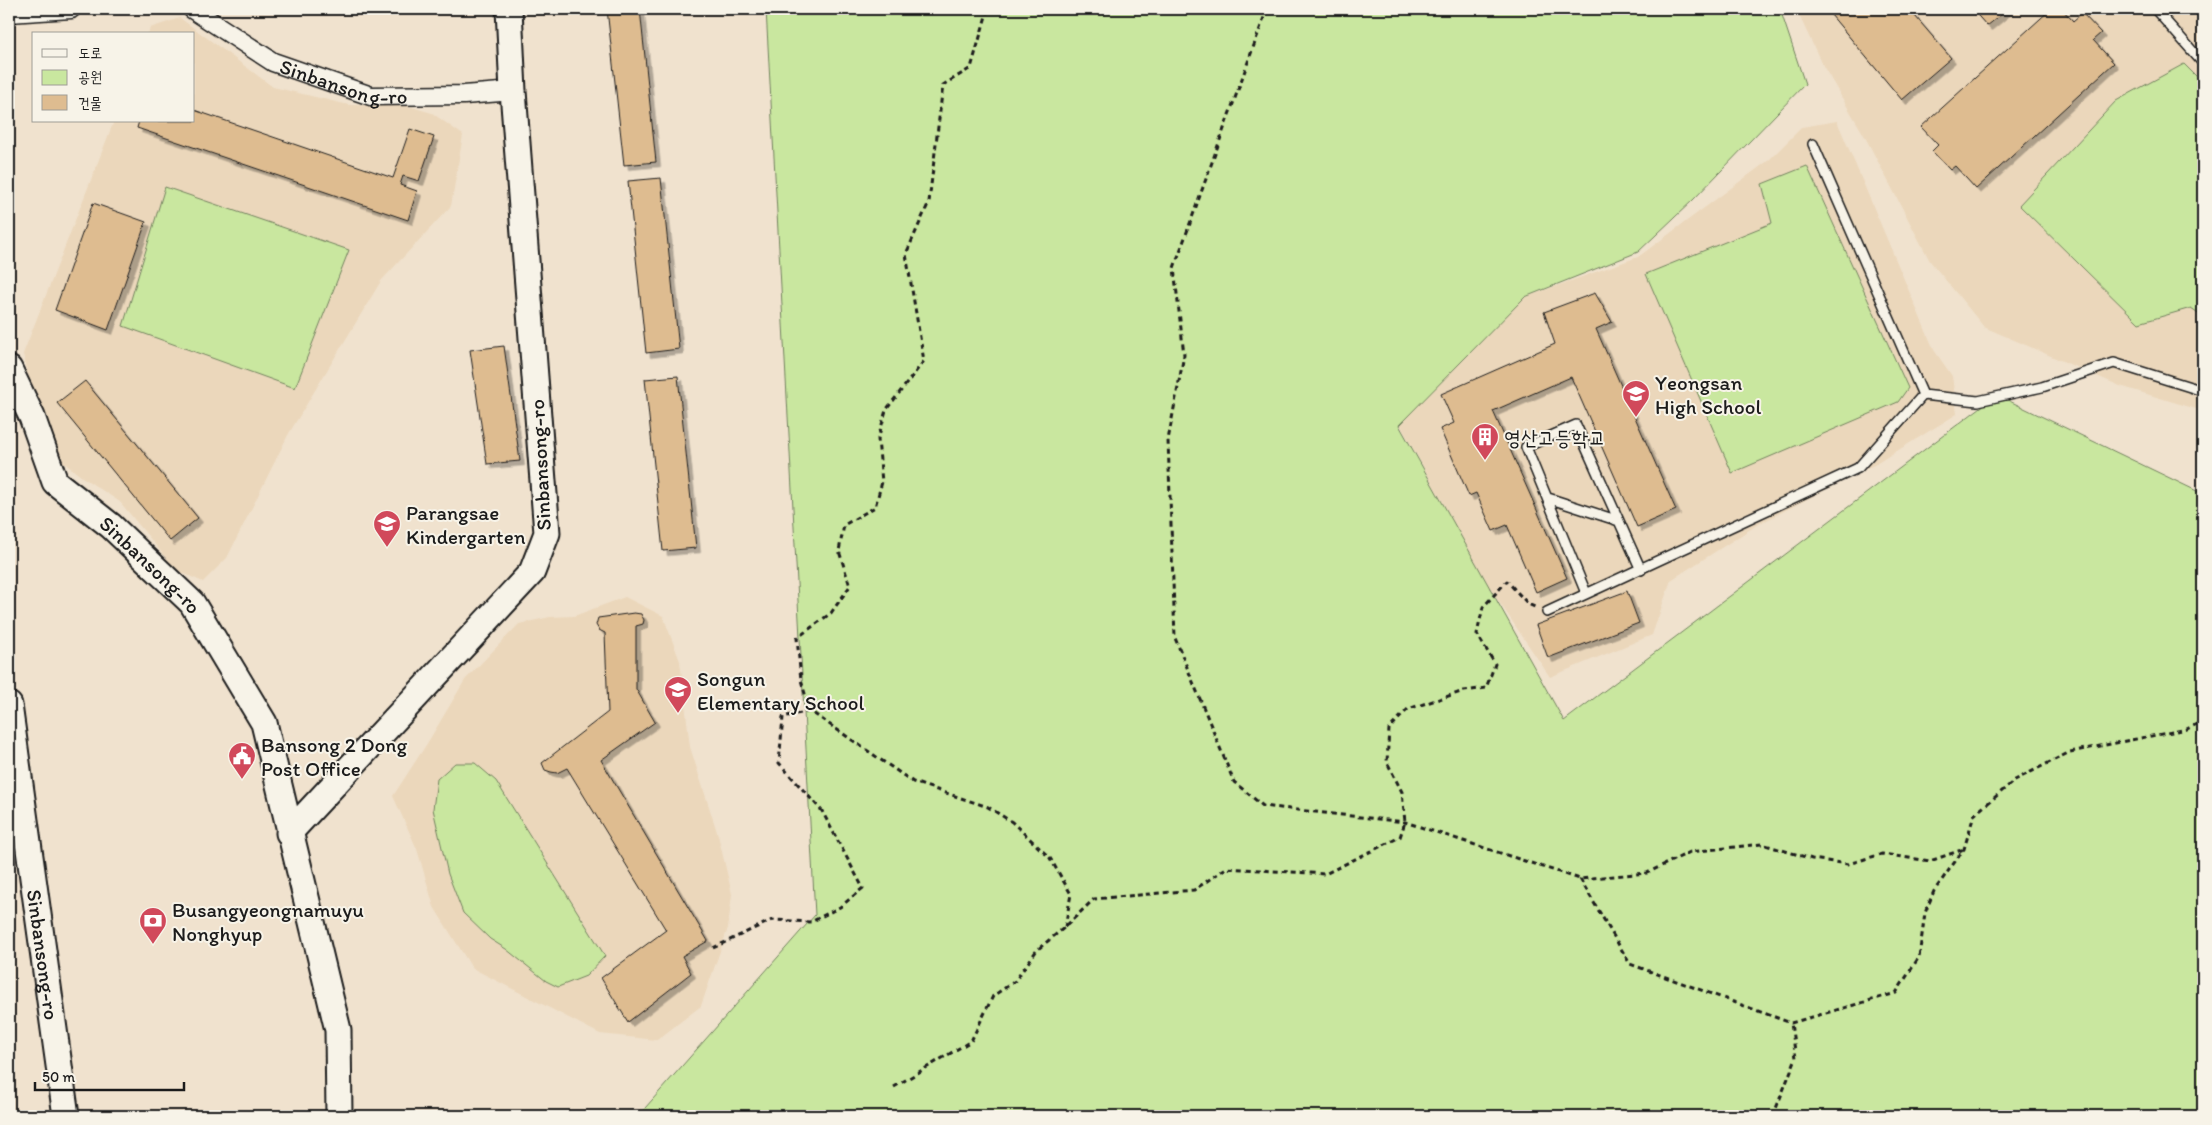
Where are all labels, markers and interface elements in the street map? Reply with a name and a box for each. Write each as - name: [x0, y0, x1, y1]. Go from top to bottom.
- legend: [32, 32, 195, 122]
- text: 도로: [78, 44, 102, 62]
- street label: Sinbansong-ro: [277, 53, 408, 109]
- text: 공원: [78, 68, 102, 86]
- text: 건물: [78, 94, 102, 112]
- place label: Yeongsan High School: [1655, 370, 1762, 419]
- school or university icon: Yeongsan High School: [1621, 379, 1651, 418]
- street label: Sinbansong-ro: [524, 399, 556, 531]
- building icon: 영산고등학교: [1470, 422, 1500, 461]
- place label: 영산고등학교: [1504, 425, 1605, 450]
- place label: Parangsae Kindergarten: [406, 500, 526, 549]
- school or university icon: Parangsae Kindergarten: [372, 509, 402, 548]
- street label: Sinbansong-ro: [95, 510, 208, 618]
- place label: Songun Elementary School: [697, 666, 865, 715]
- school or university icon: Songun Elementary School: [663, 675, 693, 714]
- place label: Bansong 2 Dong Post Office: [261, 732, 407, 781]
- public building icon: Bansong 2 Dong Post Office: [227, 741, 257, 780]
- street label: Sinbansong-ro: [22, 888, 65, 1022]
- place label: Busangyeongnamuyu Nonghyup: [172, 897, 364, 946]
- bank icon: Busangyeongnamuyu Nonghyup: [138, 906, 168, 945]
- scale bar: [35, 1060, 184, 1092]
- text: 50 m: [42, 1068, 75, 1086]

